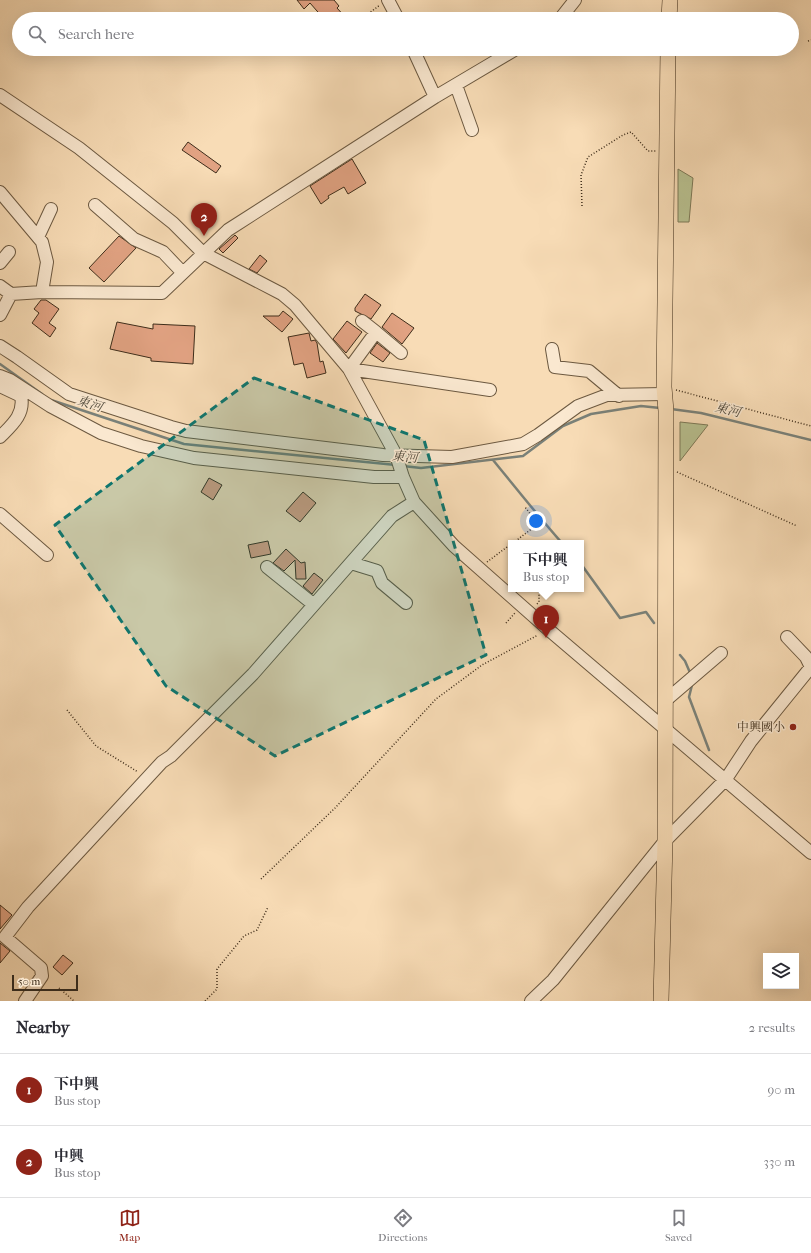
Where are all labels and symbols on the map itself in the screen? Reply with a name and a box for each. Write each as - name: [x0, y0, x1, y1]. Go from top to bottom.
- pin: 2: [191, 203, 217, 236]
- water label: 東河: [75, 392, 106, 415]
- water label: 東河: [713, 399, 744, 420]
- water label: 東河: [391, 448, 421, 465]
- your location: [526, 511, 546, 531]
- pin: 1: [533, 605, 559, 638]
- place label: 中興國小: [737, 720, 785, 734]
- marker: 中興國小: [788, 722, 798, 732]
- scale bar: [12, 973, 78, 992]

